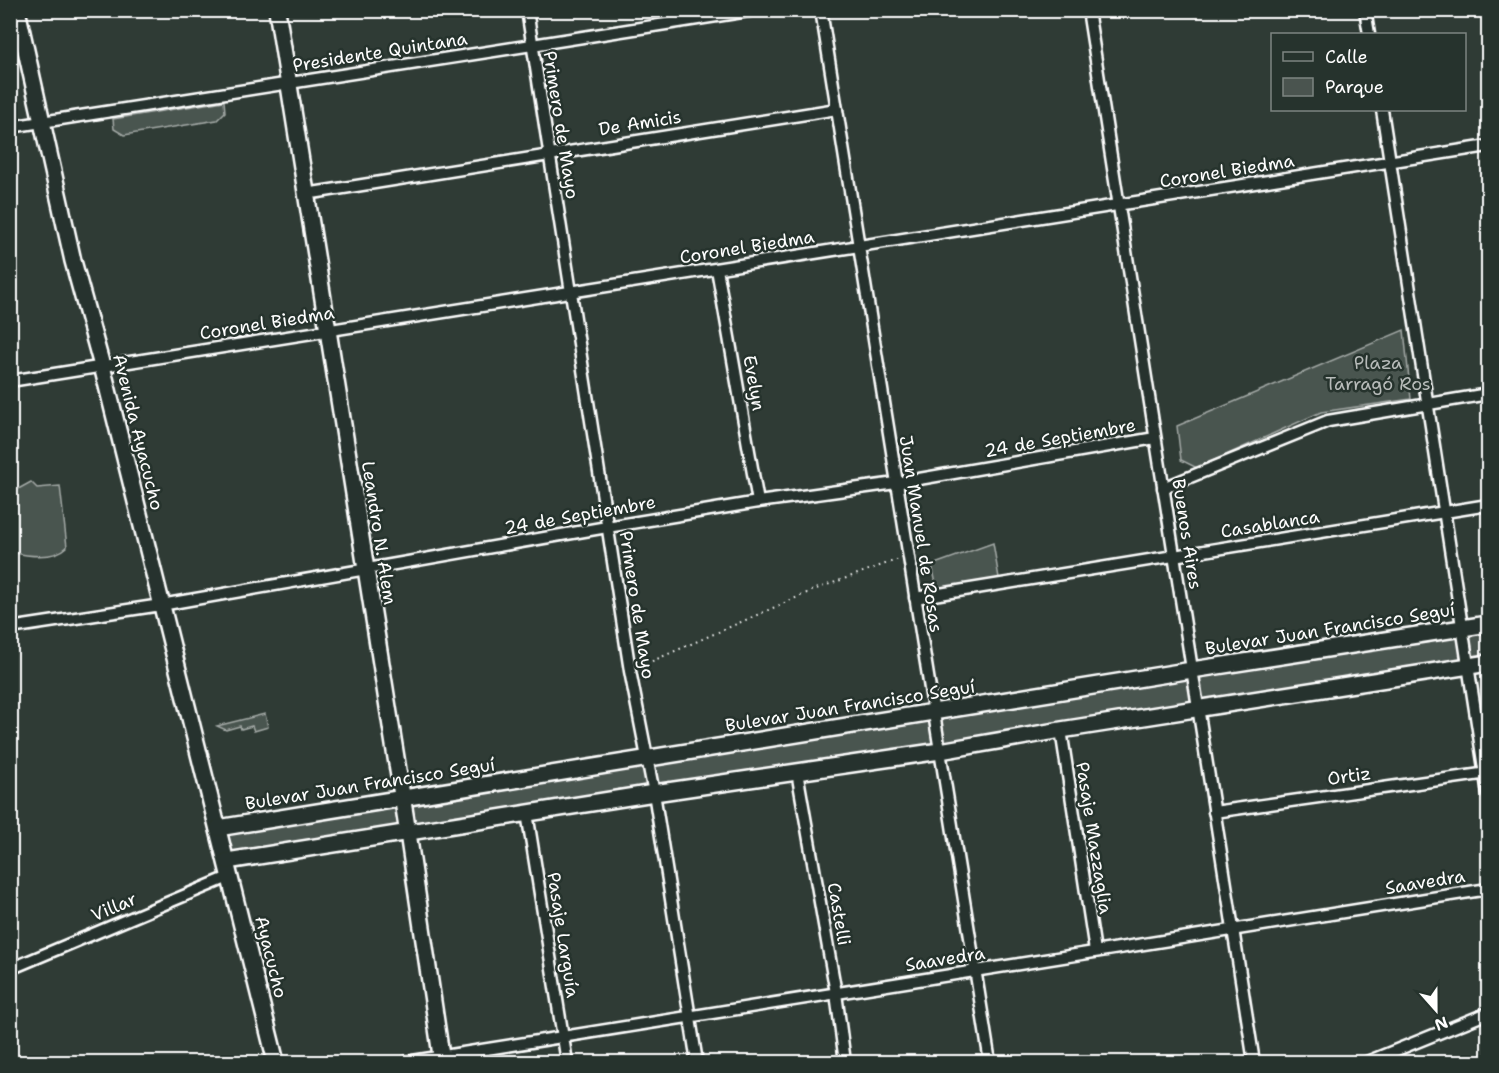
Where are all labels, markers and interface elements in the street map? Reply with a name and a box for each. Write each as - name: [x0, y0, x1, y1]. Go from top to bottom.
- street label: Presidente Quintana: [291, 26, 469, 78]
- legend: [1271, 33, 1466, 111]
- text: Calle: [1325, 45, 1368, 69]
- street label: Primero de Mayo: [537, 49, 585, 201]
- text: Parque: [1325, 75, 1384, 99]
- street label: De Amicis: [597, 105, 683, 141]
- street label: Coronel Biedma: [1158, 149, 1296, 193]
- street label: Coronel Biedma: [678, 225, 816, 269]
- street label: Coronel Biedma: [198, 301, 336, 345]
- street label: Avenida Ayacucho: [107, 351, 169, 513]
- park label: Plaza Tarragó Ros: [1325, 351, 1431, 396]
- street label: Evelyn: [737, 353, 771, 413]
- street label: 24 de Septiembre: [982, 413, 1138, 463]
- street label: Juan Manuel de Rosas: [894, 434, 948, 634]
- street label: Leandro N. Alem: [356, 459, 402, 607]
- street label: Buenos Aires: [1166, 477, 1208, 591]
- street label: 24 de Septiembre: [502, 490, 658, 540]
- street label: Casablanca: [1219, 504, 1321, 544]
- street label: Primero de Mayo: [613, 529, 661, 681]
- street label: Bulevar Juan Francisco Seguí: [1203, 597, 1457, 661]
- street label: Bulevar Juan Francisco Seguí: [723, 674, 977, 738]
- street label: Bulevar Juan Francisco Seguí: [243, 752, 497, 816]
- street label: Pasaje Mazzaglia: [1070, 760, 1118, 916]
- street label: Ortiz: [1326, 761, 1372, 791]
- street label: Saavedra: [1383, 864, 1467, 900]
- street label: Pasaje Larguía: [541, 870, 585, 1000]
- street label: Castelli: [822, 881, 856, 947]
- street label: Villar: [88, 887, 140, 927]
- street label: Ayacucho: [249, 913, 293, 1001]
- street label: Saavedra: [903, 941, 987, 977]
- north arrow: [1406, 980, 1466, 1040]
- text: N: [1432, 1011, 1451, 1036]

